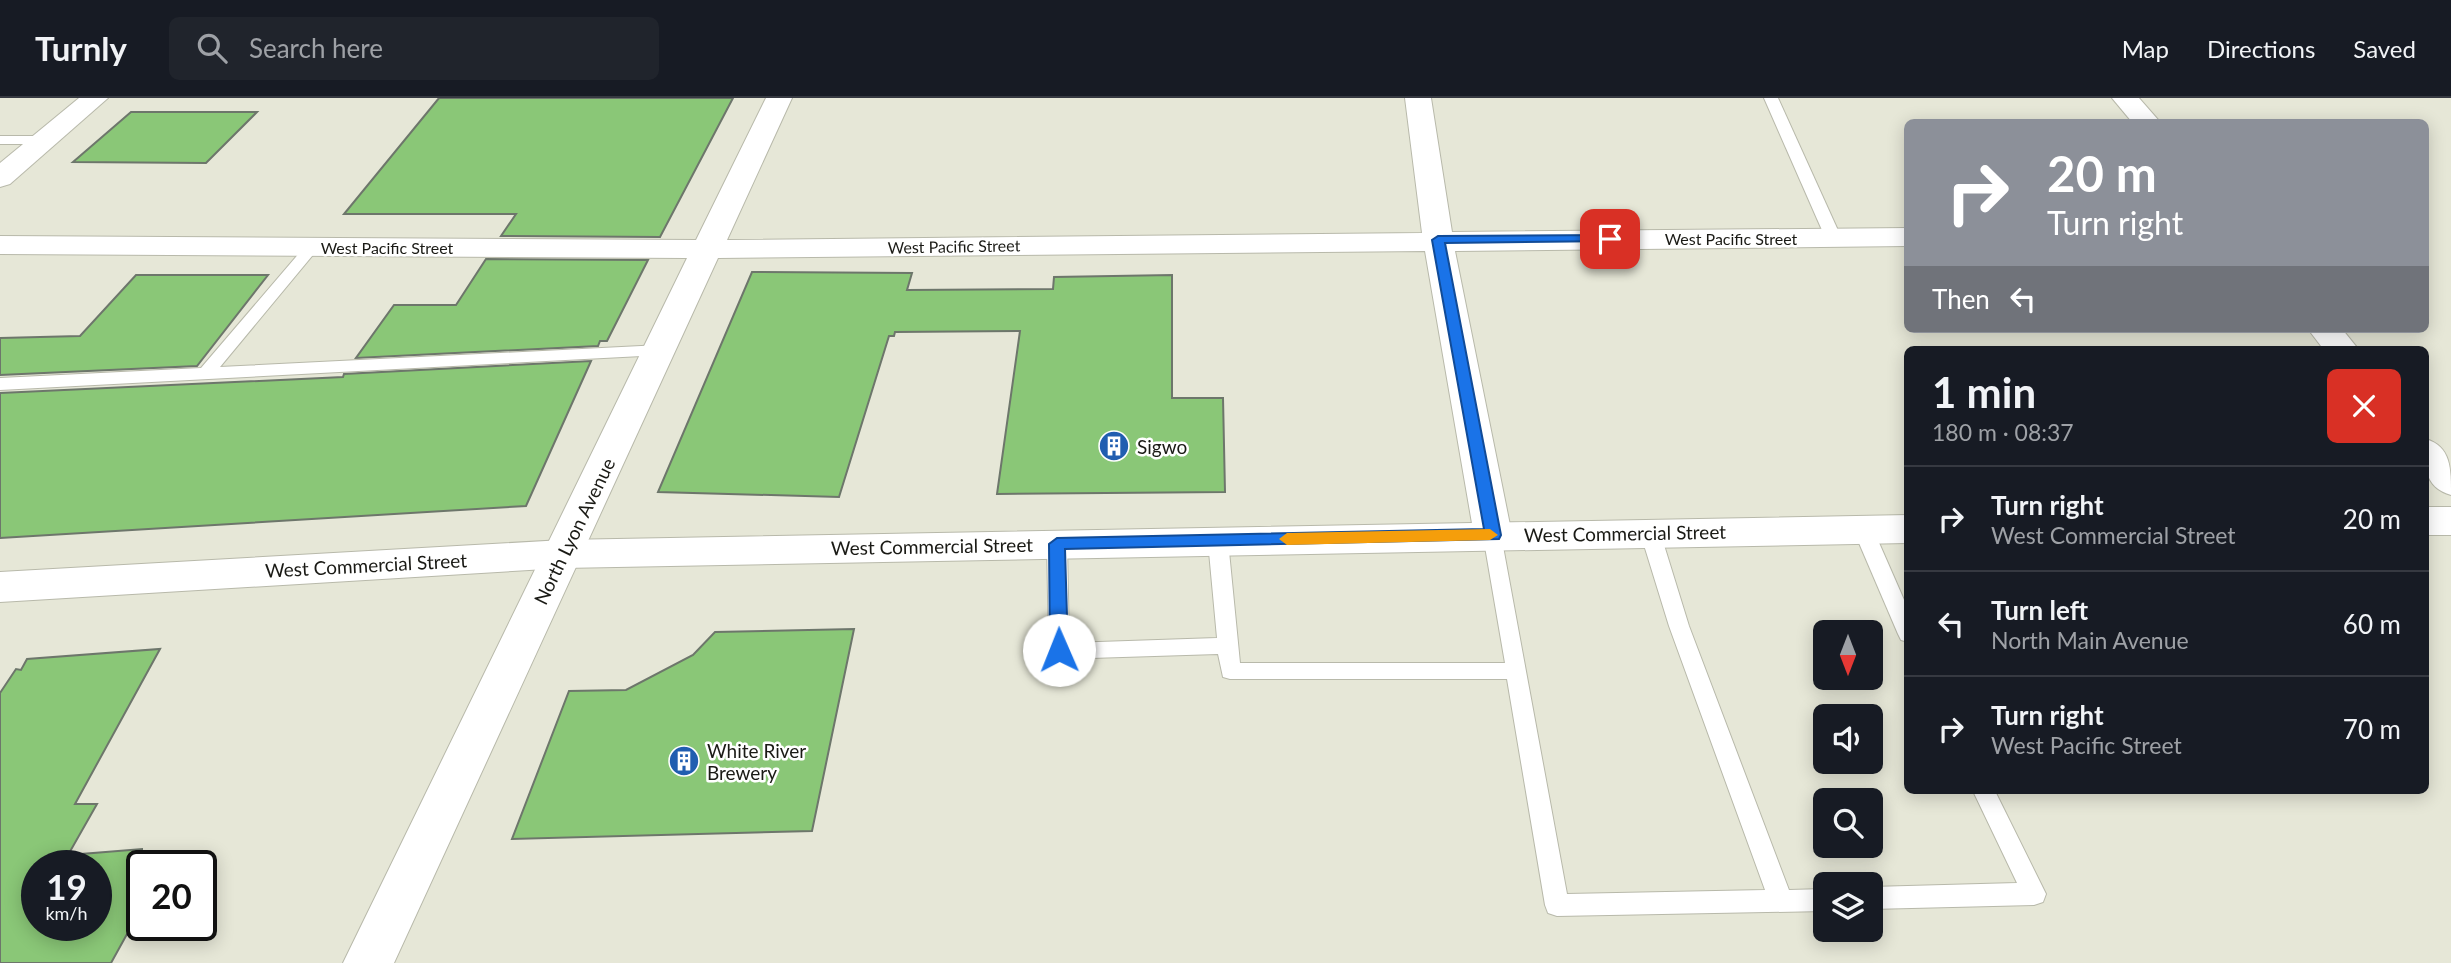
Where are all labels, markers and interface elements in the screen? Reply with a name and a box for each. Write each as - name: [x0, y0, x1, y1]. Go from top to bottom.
- search box: [169, 17, 659, 80]
- text: Turnly: [35, 28, 127, 68]
- icon: search: [193, 29, 231, 67]
- text: Search here: [249, 32, 383, 64]
- text: Map: [2122, 34, 2169, 63]
- text: Directions: [2207, 34, 2315, 63]
- text: Saved: [2353, 34, 2416, 63]
- text: 20 m: [2047, 144, 2157, 202]
- icon: right: [1932, 147, 2023, 238]
- text: Turn right: [2047, 203, 2183, 242]
- pin: [1580, 209, 1640, 269]
- icon: arrive: [1591, 220, 1629, 258]
- street label: West Pacific Street: [1665, 229, 1798, 248]
- street label: West Pacific Street: [888, 235, 1021, 257]
- street label: West Pacific Street: [321, 238, 454, 257]
- icon: left: [2004, 280, 2042, 318]
- text: Then: [1932, 283, 1990, 315]
- text: 1 min: [1932, 367, 2036, 417]
- button: close: [2327, 369, 2401, 443]
- text: 180 m · 08:37: [1932, 418, 2074, 446]
- building icon: Sigwo: [1097, 429, 1131, 463]
- place label: Sigwo: [1137, 435, 1187, 458]
- street label: North Lyon Avenue: [529, 454, 619, 608]
- text: Turn right: [1991, 489, 2104, 521]
- icon: right: [1932, 500, 1970, 538]
- text: 20 m: [2343, 503, 2401, 535]
- street label: West Commercial Street: [1524, 520, 1726, 546]
- text: West Commercial Street: [1991, 521, 2236, 549]
- street label: West Commercial Street: [831, 533, 1033, 559]
- street label: West Commercial Street: [264, 548, 468, 582]
- text: Turn left: [1991, 594, 2088, 626]
- icon: left: [1932, 605, 1970, 643]
- text: 60 m: [2343, 608, 2401, 640]
- position arrow: [1022, 613, 1096, 687]
- north arrow: [1813, 620, 1883, 690]
- map controls: [1813, 620, 1883, 942]
- text: North Main Avenue: [1991, 626, 2189, 654]
- text: Turn right: [1991, 699, 2104, 731]
- button: sound: [1813, 704, 1883, 774]
- icon: right: [1932, 710, 1970, 748]
- text: 70 m: [2343, 713, 2401, 745]
- text: West Pacific Street: [1991, 731, 2182, 759]
- place label: White River Brewery: [707, 739, 806, 784]
- building icon: White River Brewery: [667, 744, 701, 778]
- button: search: [1813, 788, 1883, 858]
- speed limit sign: 20: [126, 850, 217, 941]
- text: 19: [46, 865, 87, 907]
- button: layers: [1813, 872, 1883, 942]
- text: km/h: [45, 902, 88, 924]

